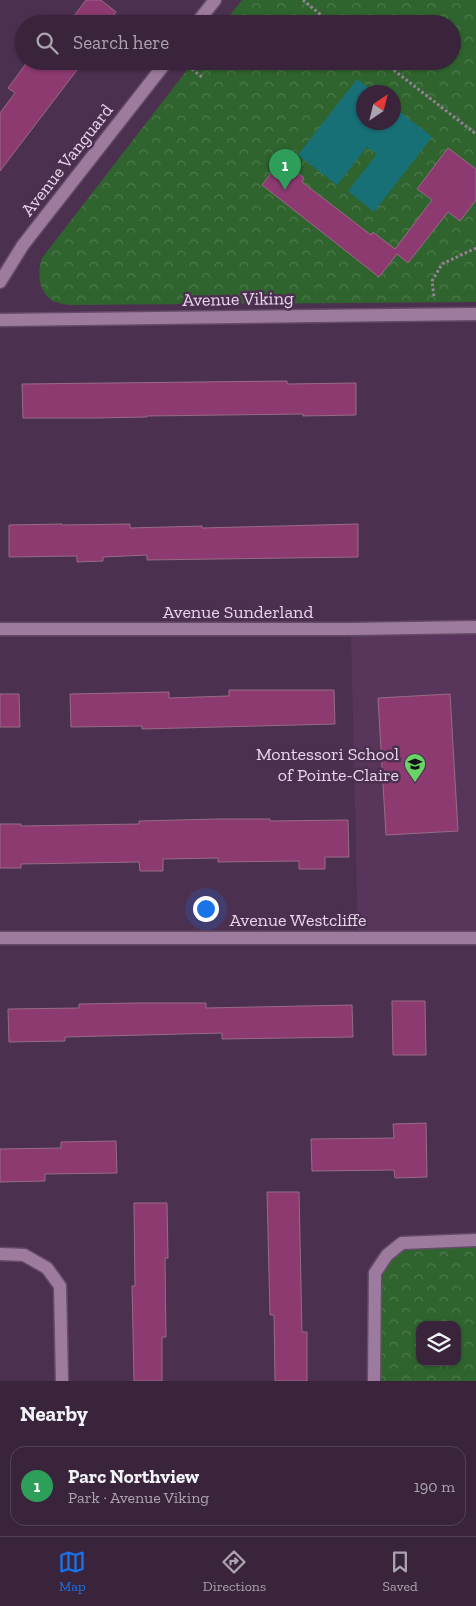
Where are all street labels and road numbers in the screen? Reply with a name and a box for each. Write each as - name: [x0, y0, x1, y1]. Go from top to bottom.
- street label: Avenue Vanguard: [16, 100, 118, 220]
- street label: Avenue Viking: [182, 287, 294, 311]
- street label: Avenue Sunderland: [163, 601, 313, 623]
- street label: Avenue Westcliffe: [229, 909, 367, 931]

